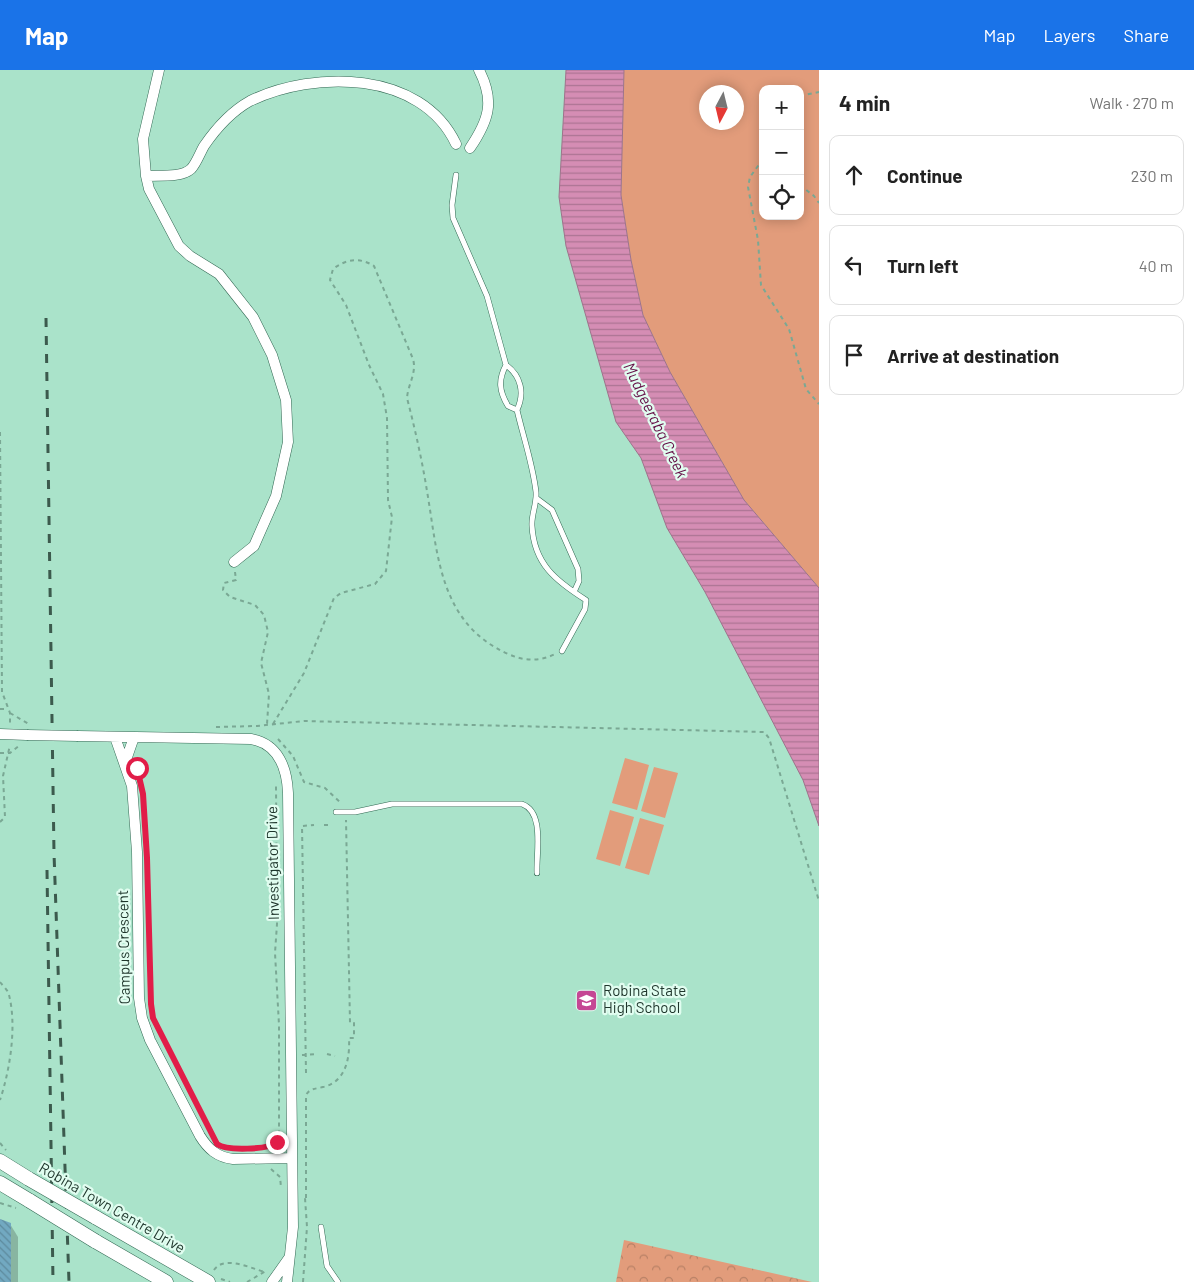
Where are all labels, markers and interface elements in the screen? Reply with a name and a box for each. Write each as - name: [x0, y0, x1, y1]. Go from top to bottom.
- text: Map: [25, 21, 68, 50]
- text: Map: [983, 24, 1015, 46]
- text: Layers: [1043, 24, 1096, 46]
- text: Share: [1124, 24, 1169, 46]
- north arrow: [699, 85, 744, 130]
- map controls: [759, 85, 804, 220]
- button: +: [759, 85, 804, 130]
- text: 4 min: [839, 90, 890, 115]
- text: Walk · 270 m: [1089, 93, 1174, 112]
- button: −: [759, 130, 804, 175]
- icon: ahead: [840, 161, 868, 189]
- text: Continue: [887, 164, 963, 187]
- text: 230 m: [1131, 166, 1173, 185]
- button: locate: [759, 175, 804, 220]
- icon: left: [840, 251, 868, 279]
- text: Turn left: [887, 254, 958, 277]
- text: 40 m: [1139, 256, 1173, 275]
- icon: arrive: [840, 341, 868, 369]
- text: Arrive at destination: [887, 344, 1059, 367]
- water label: Mudgeeraba Creek: [620, 359, 693, 481]
- route start: [126, 757, 149, 780]
- street label: Investigator Drive: [262, 806, 282, 920]
- street label: Campus Crescent: [113, 890, 133, 1004]
- place label: Robina State High School: [603, 981, 686, 1016]
- school or university icon: Robina State High School: [575, 988, 599, 1012]
- route end: [266, 1131, 289, 1154]
- street label: Robina Town Centre Drive: [36, 1158, 189, 1256]

